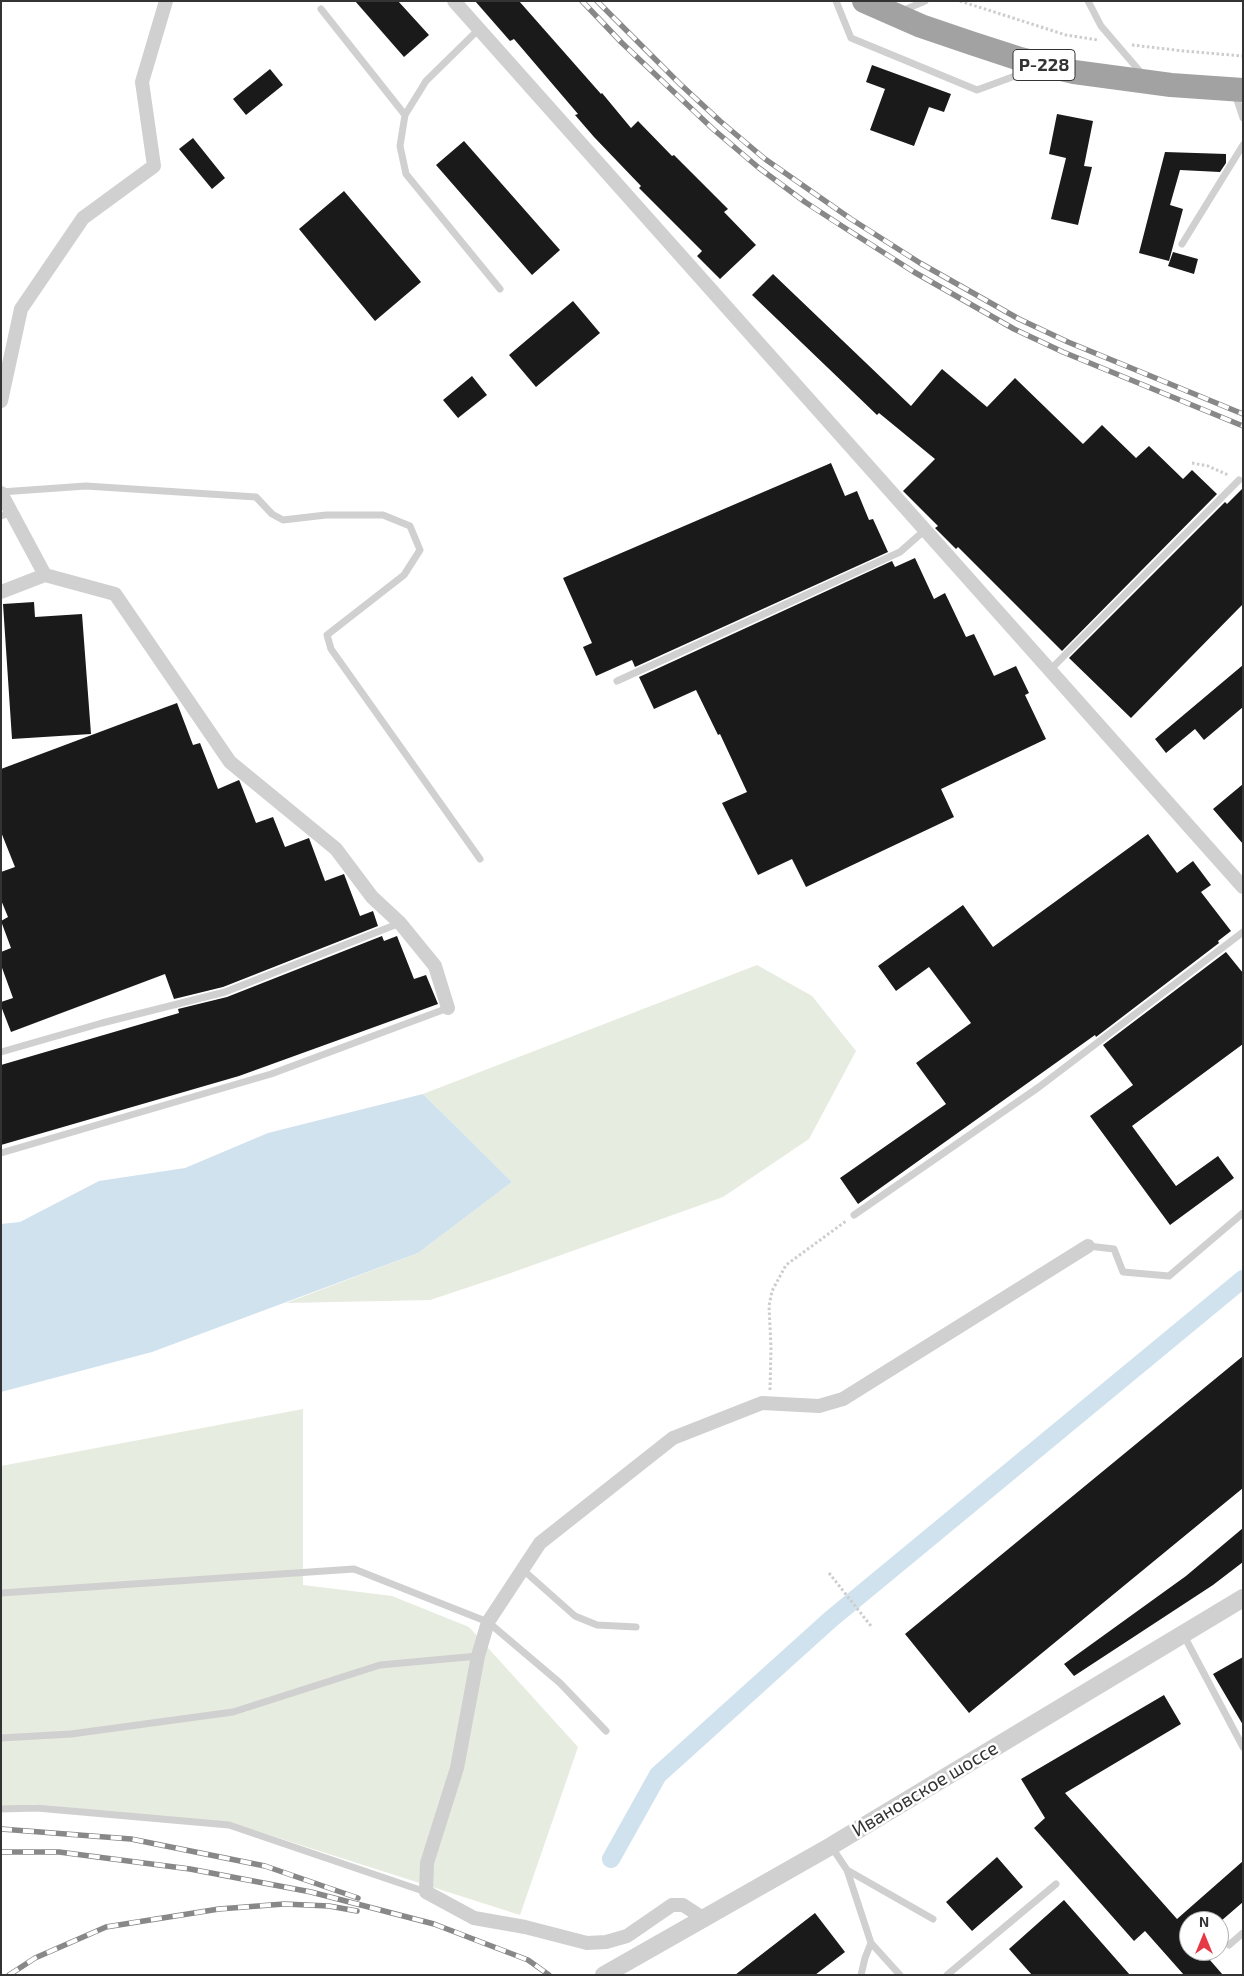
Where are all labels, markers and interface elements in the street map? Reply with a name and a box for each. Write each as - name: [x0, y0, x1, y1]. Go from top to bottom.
- road number: Р-228: [1013, 50, 1075, 80]
- street label: Ивановское шоссе: [848, 1736, 1002, 1842]
- north arrow: [1179, 1911, 1229, 1961]
- text: N: [1199, 1913, 1209, 1930]

